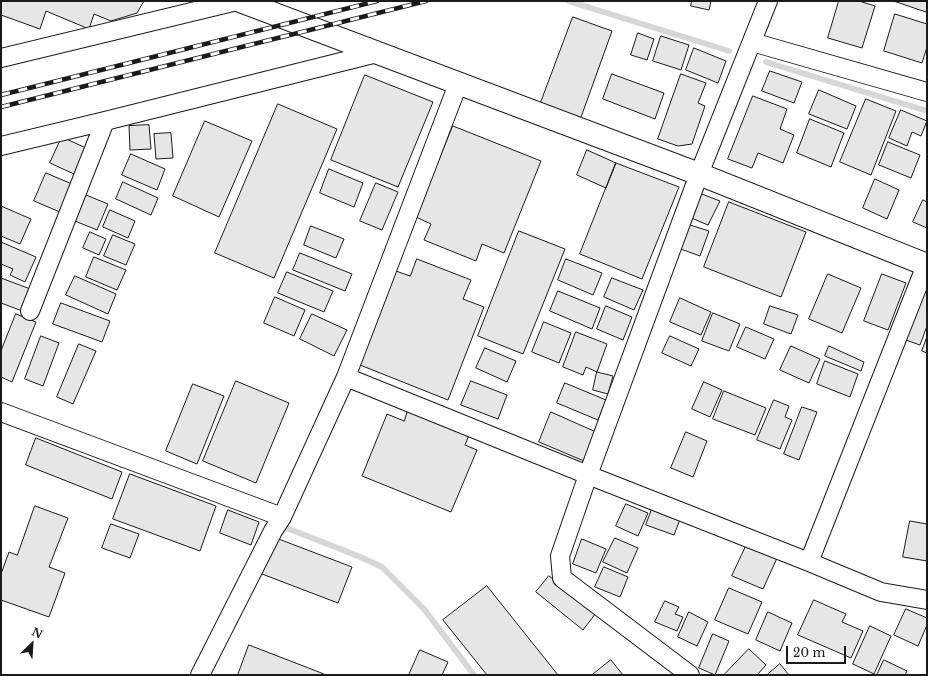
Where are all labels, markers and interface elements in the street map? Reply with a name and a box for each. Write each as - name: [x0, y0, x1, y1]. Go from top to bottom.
- north arrow: [12, 624, 52, 664]
- text: N: [29, 625, 45, 642]
- scale bar: [788, 638, 848, 664]
- text: 20 m: [793, 645, 825, 660]

